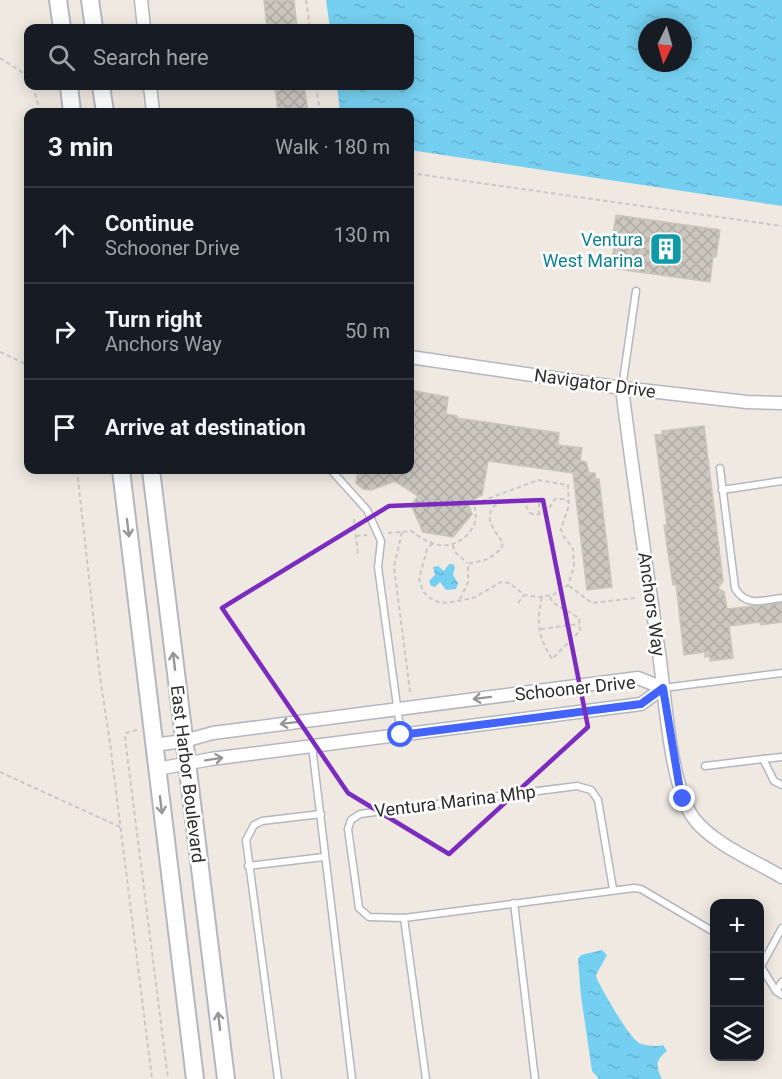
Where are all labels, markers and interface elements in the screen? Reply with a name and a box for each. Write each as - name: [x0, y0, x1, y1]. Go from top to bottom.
- north arrow: [638, 18, 692, 72]
- search box: [24, 24, 414, 90]
- icon: search: [45, 41, 78, 74]
- text: Search here: [93, 45, 209, 70]
- text: 3 min: [48, 132, 113, 162]
- text: Walk · 180 m: [275, 135, 390, 159]
- text: Continue: [105, 211, 194, 236]
- icon: ahead: [48, 219, 81, 252]
- text: 130 m: [334, 223, 390, 247]
- place label: Ventura West Marina: [542, 229, 643, 271]
- building icon: Ventura West Marina: [648, 231, 684, 267]
- text: Schooner Drive: [105, 236, 240, 260]
- text: Turn right: [105, 307, 202, 332]
- icon: right: [48, 315, 81, 348]
- text: 50 m: [345, 319, 390, 343]
- text: Anchors Way: [105, 332, 222, 356]
- street label: Navigator Drive: [533, 364, 657, 402]
- icon: arrive: [48, 411, 81, 444]
- text: Arrive at destination: [105, 415, 306, 440]
- one-way arrow: [122, 517, 133, 537]
- street label: Anchors Way: [634, 551, 670, 658]
- one-way arrow: [168, 651, 179, 671]
- street label: Schooner Drive: [514, 671, 636, 705]
- street label: East Harbor Boulevard: [167, 684, 209, 864]
- one-way arrow: [473, 693, 492, 704]
- one-way arrow: [279, 718, 299, 729]
- route start: [387, 721, 413, 747]
- one-way arrow: [204, 754, 224, 765]
- street label: Ventura Marina Mhp: [373, 781, 537, 821]
- route end: [669, 785, 695, 811]
- one-way arrow: [156, 794, 167, 814]
- map controls: [710, 899, 764, 1061]
- button: +: [710, 899, 764, 953]
- button: −: [710, 953, 764, 1007]
- button: layers: [710, 1007, 764, 1061]
- one-way arrow: [213, 1012, 224, 1031]

